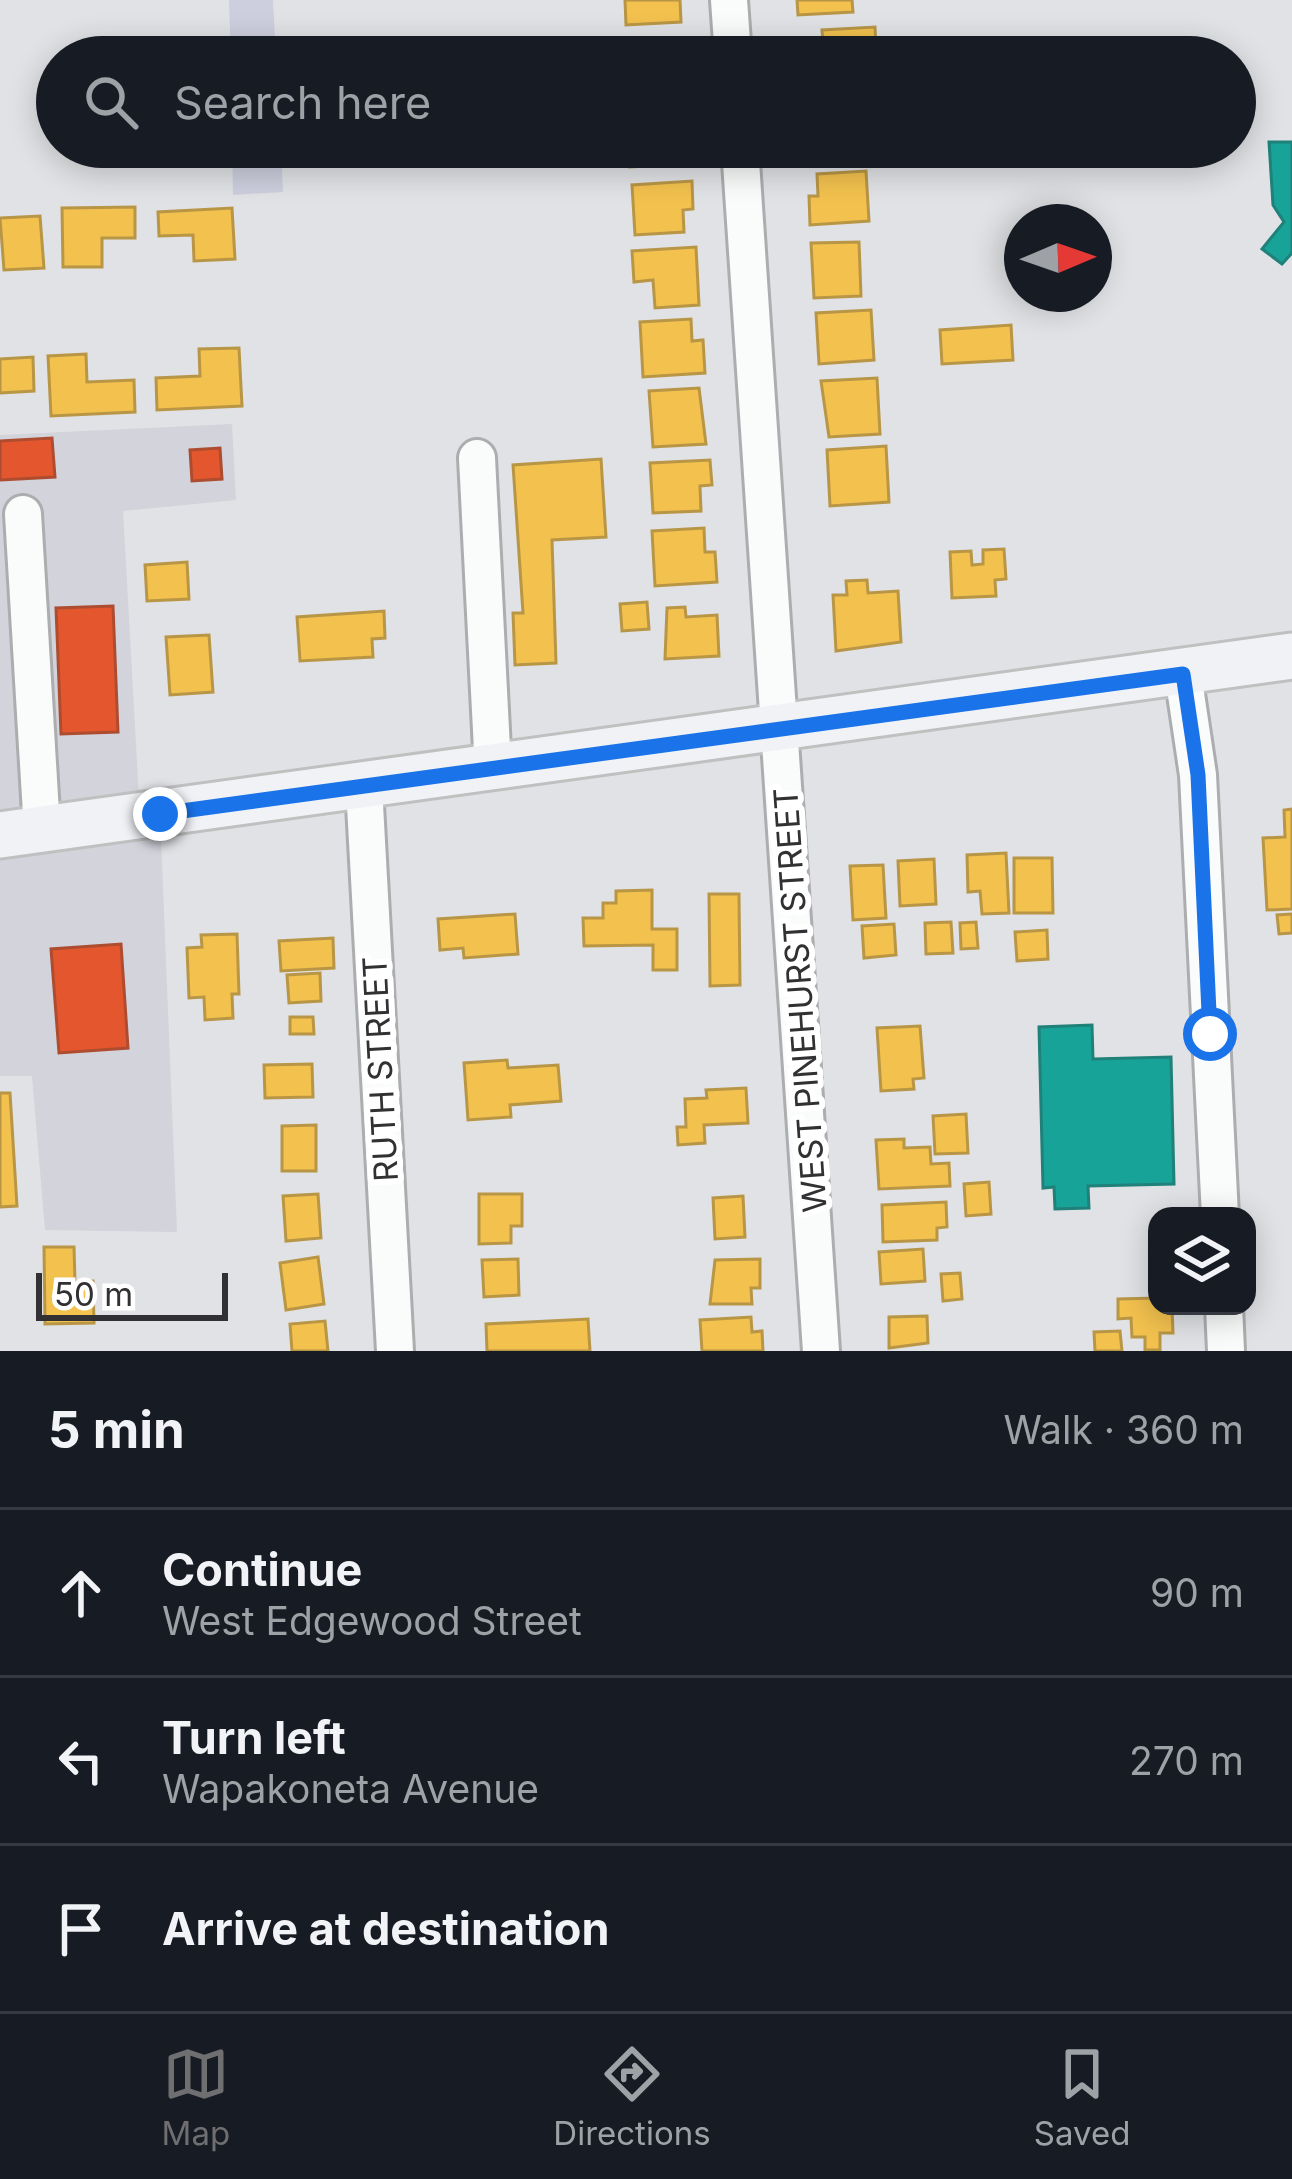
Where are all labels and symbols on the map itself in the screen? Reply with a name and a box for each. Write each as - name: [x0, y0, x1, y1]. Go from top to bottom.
- north arrow: [1004, 204, 1112, 312]
- street label: WEST PINEHURST STREET: [765, 786, 835, 1214]
- route end: [133, 787, 187, 841]
- street label: RUTH STREET: [354, 955, 406, 1183]
- route start: [1183, 1007, 1237, 1061]
- scale bar: [36, 1267, 228, 1320]

